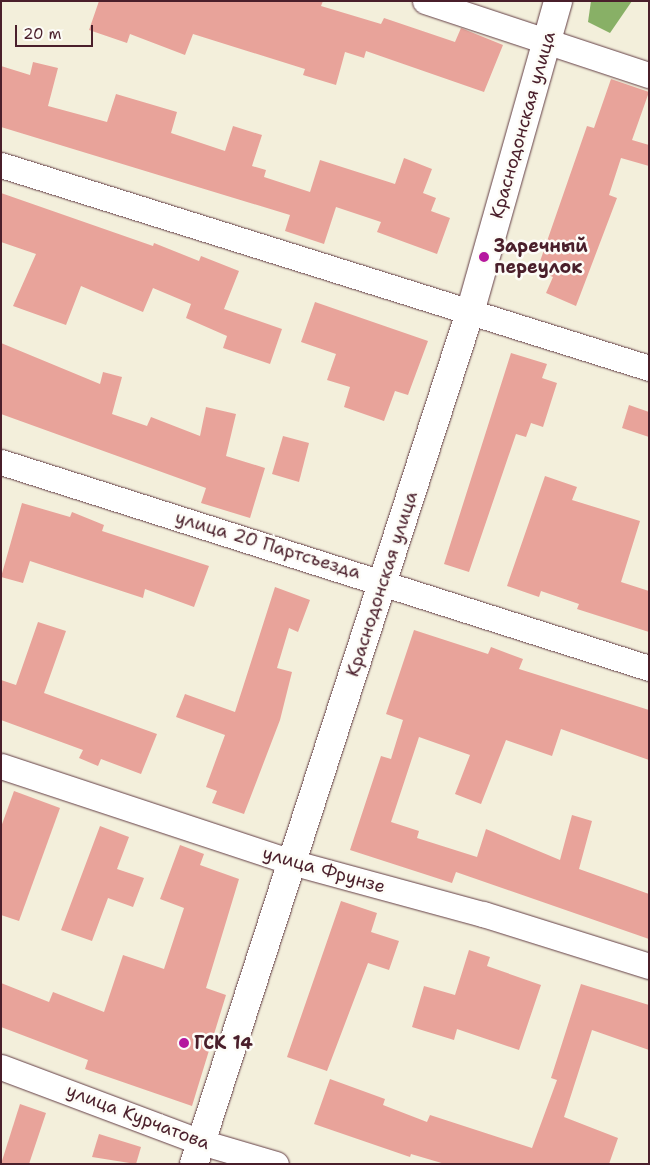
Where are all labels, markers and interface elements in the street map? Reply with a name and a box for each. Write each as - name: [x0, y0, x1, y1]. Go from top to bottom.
- scale bar: [18, 15, 95, 47]
- text: 20 m: [23, 24, 62, 44]
- street label: Краснодонская улица: [486, 29, 560, 221]
- place label: Заречный переулок: [494, 236, 588, 278]
- marker: Заречный переулок: [478, 251, 490, 263]
- street label: Краснодонская улица: [342, 489, 422, 679]
- street label: улица 20 Партсъезда: [173, 507, 363, 583]
- street label: улица Фрунзе: [260, 842, 388, 898]
- place label: ГСК 14: [194, 1032, 253, 1054]
- marker: ГСК 14: [178, 1037, 190, 1049]
- street label: улица Курчатова: [63, 1080, 213, 1154]

